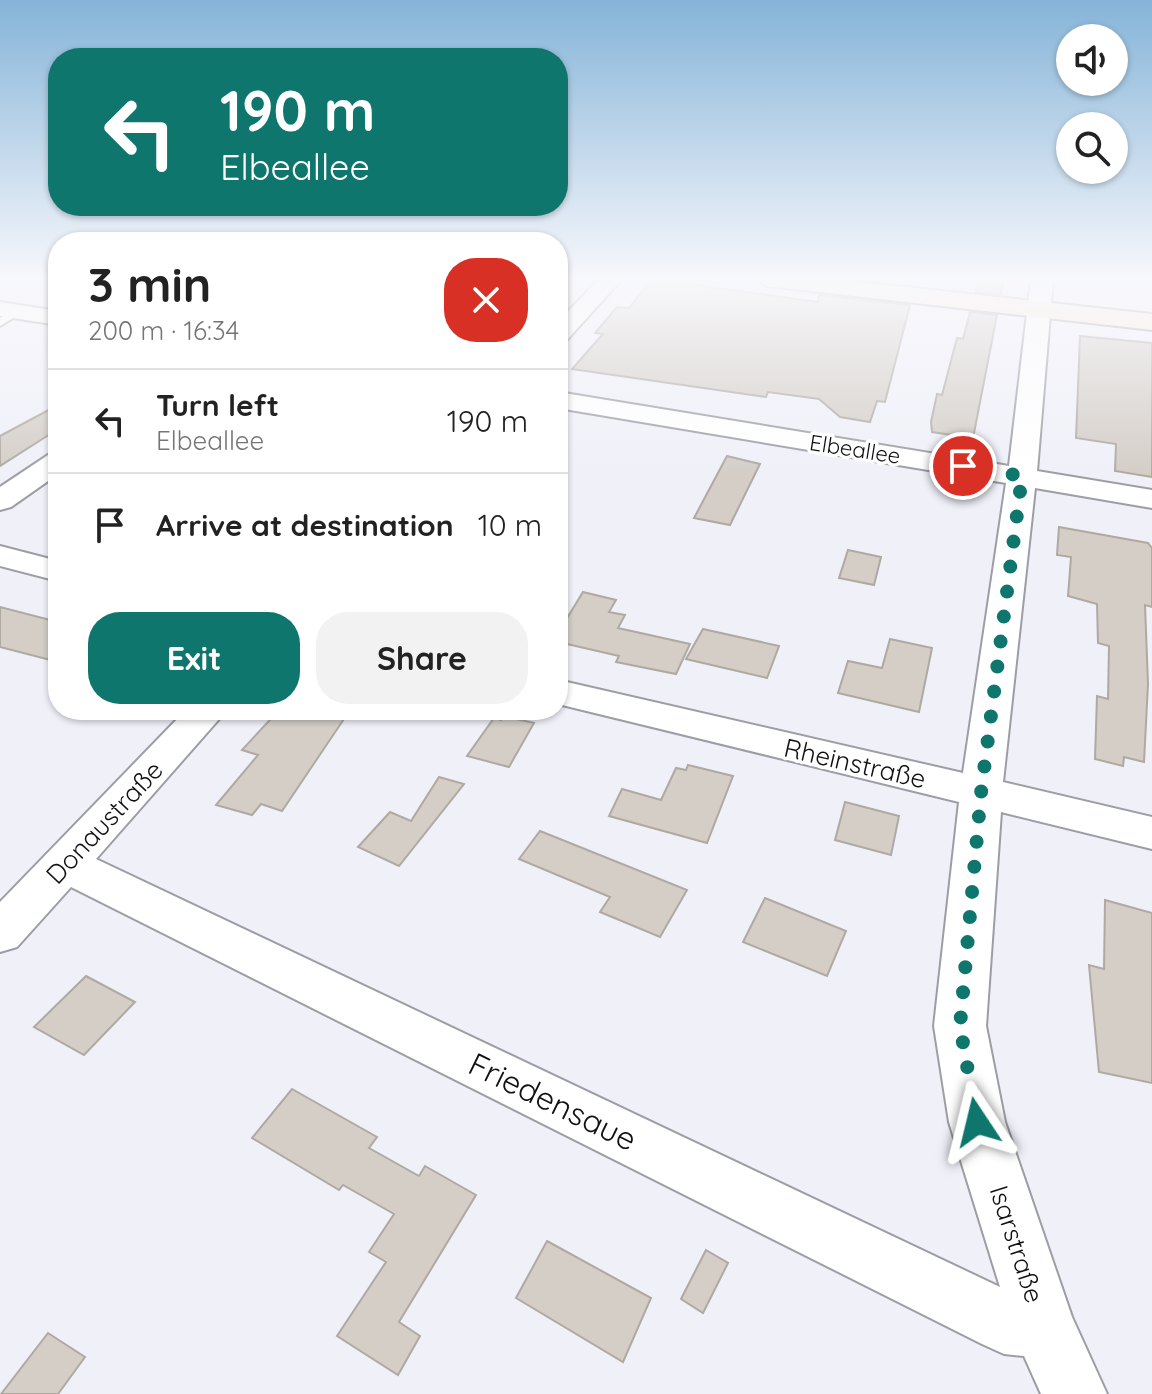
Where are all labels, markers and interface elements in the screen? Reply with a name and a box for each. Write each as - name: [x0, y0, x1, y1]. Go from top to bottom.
- map controls: [1056, 24, 1128, 184]
- button: sound: [1056, 24, 1128, 96]
- text: 190 m: [220, 75, 375, 145]
- icon: left: [88, 80, 192, 184]
- button: search: [1056, 112, 1128, 184]
- text: Elbeallee: [220, 144, 370, 189]
- text: 3 min: [88, 254, 211, 314]
- button: close: [444, 258, 528, 342]
- text: 200 m · 16:34: [88, 314, 239, 347]
- text: Turn left: [156, 386, 279, 424]
- icon: left: [88, 399, 132, 443]
- text: 190 m: [447, 402, 528, 440]
- text: Elbeallee: [156, 424, 264, 457]
- street label: Elbeallee: [808, 428, 902, 470]
- pin: [929, 432, 997, 500]
- icon: arrive: [941, 444, 985, 488]
- icon: arrive: [88, 503, 132, 547]
- text: Arrive at destination: [156, 506, 454, 544]
- text: 10 m: [478, 506, 542, 544]
- button: Exit: [88, 612, 300, 704]
- button: Share: [316, 612, 528, 704]
- street label: Rheinstraße: [781, 731, 929, 795]
- street label: Donaustraße: [38, 753, 170, 891]
- street label: Friedensaue: [463, 1043, 643, 1159]
- position arrow: [935, 1080, 1019, 1164]
- street label: Isarstraße: [983, 1181, 1051, 1307]

